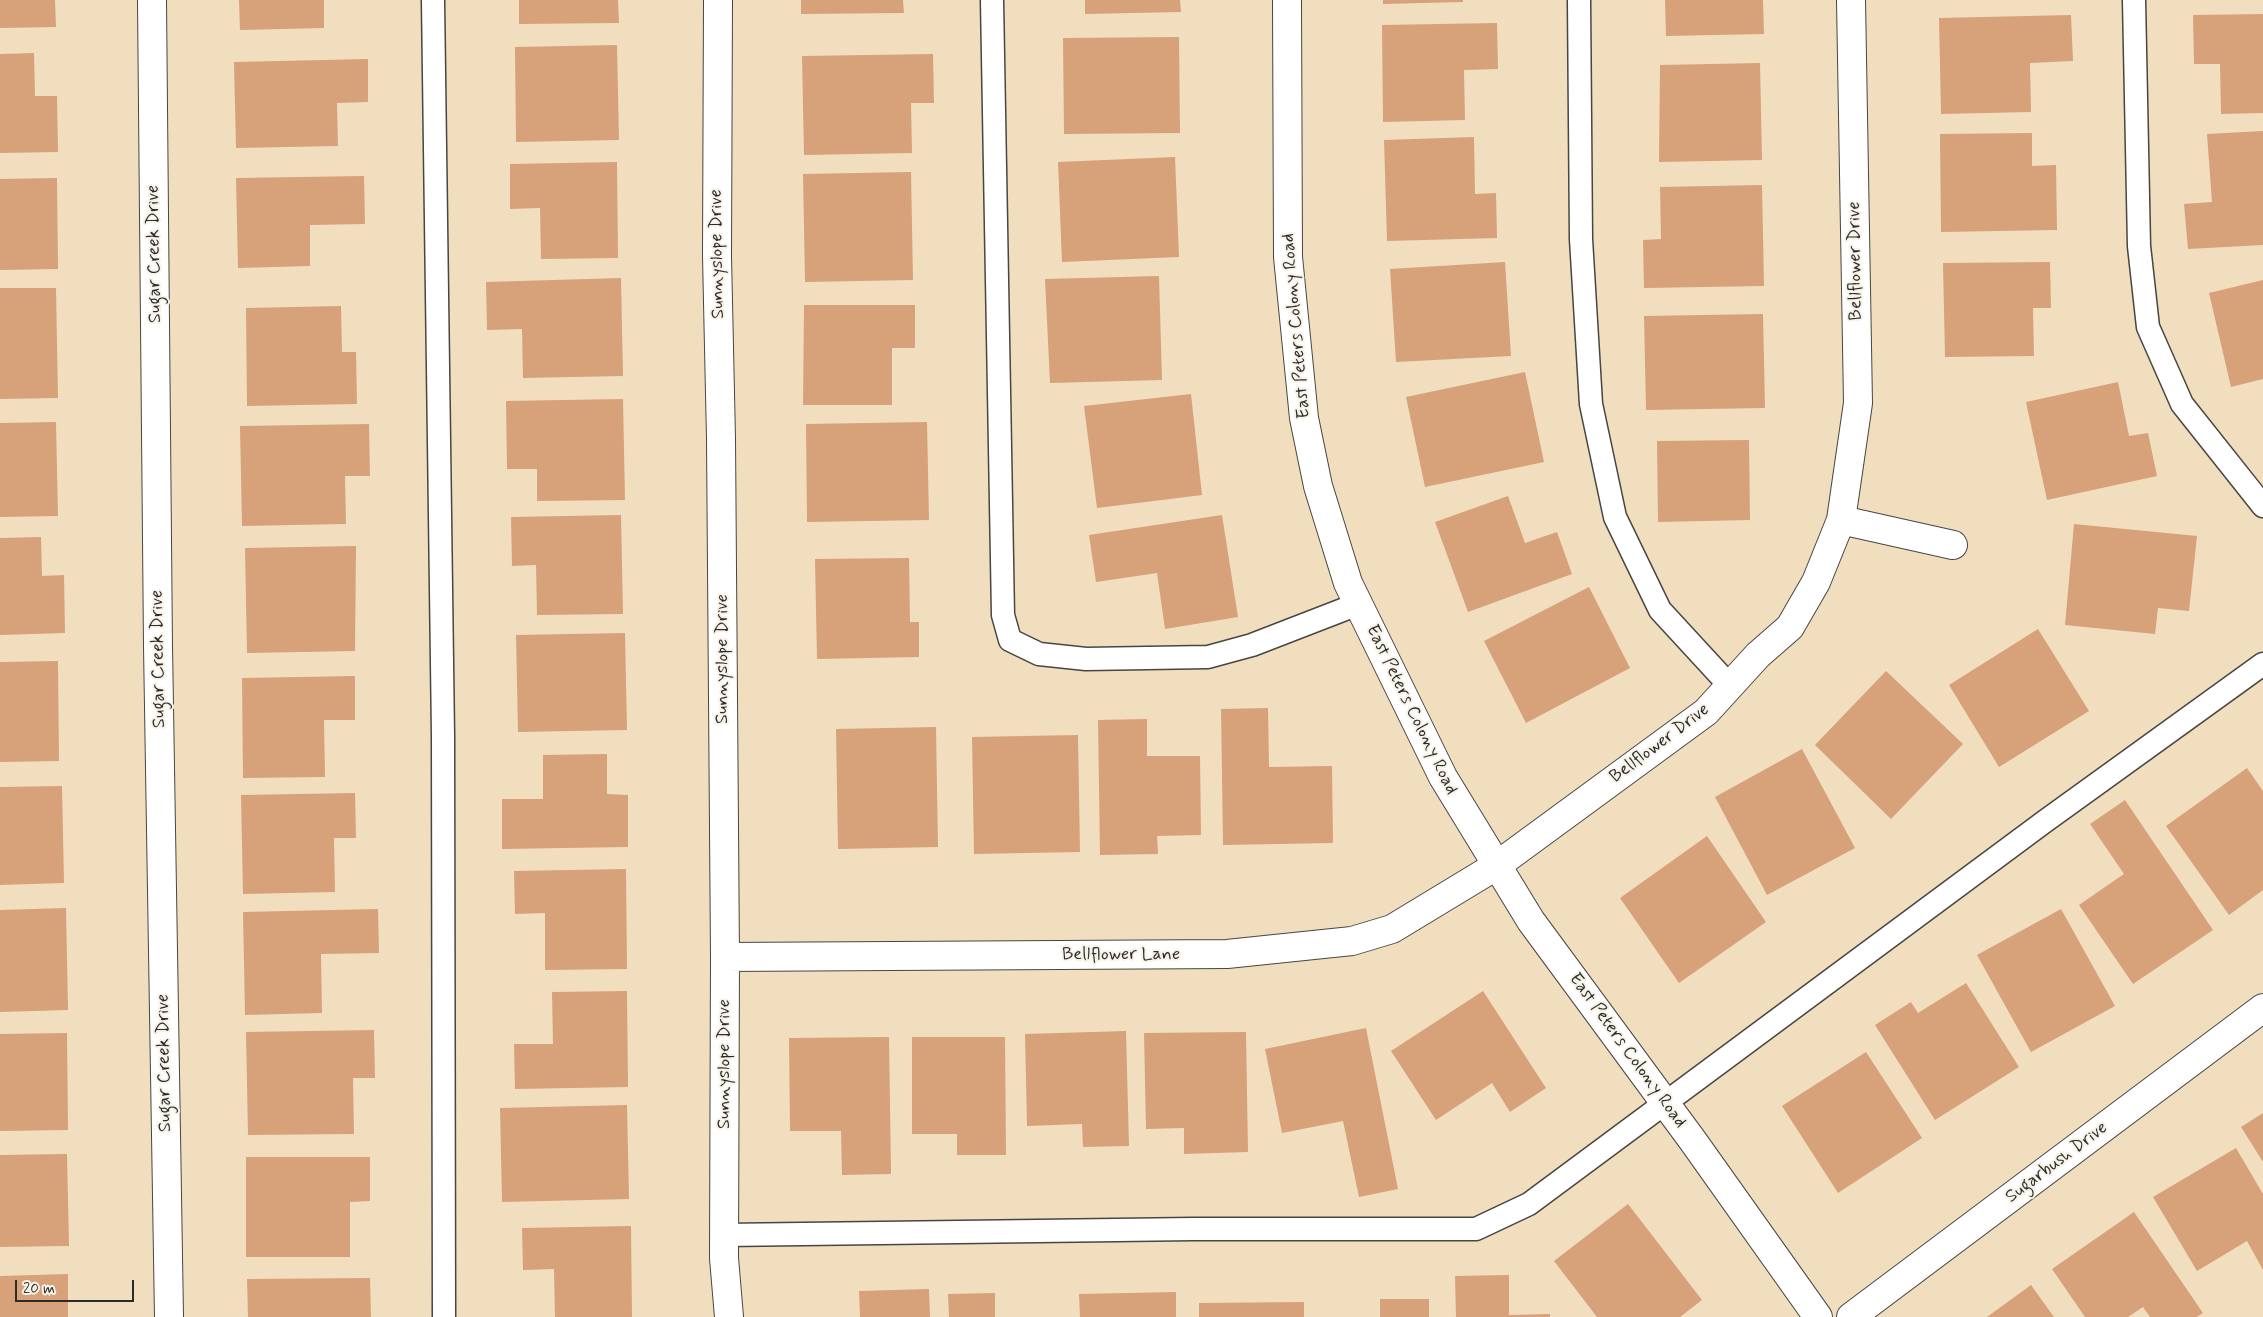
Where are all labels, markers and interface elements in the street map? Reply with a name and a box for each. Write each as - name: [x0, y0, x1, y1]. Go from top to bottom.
- street label: Sugar Creek Drive: [143, 185, 167, 323]
- street label: Sunnyslope Drive: [706, 189, 730, 319]
- street label: Bellflower Drive: [1844, 201, 1868, 321]
- street label: East Peters Colony Road: [1278, 232, 1316, 420]
- street label: Sugar Creek Drive: [147, 590, 171, 728]
- street label: Sunnyslope Drive: [712, 594, 734, 724]
- street label: East Peters Colony Road: [1361, 622, 1461, 798]
- street label: Bellflower Drive: [1606, 700, 1714, 788]
- street label: Bellflower Lane: [1062, 944, 1180, 966]
- street label: East Peters Colony Road: [1564, 969, 1690, 1133]
- street label: Sugar Creek Drive: [153, 994, 177, 1132]
- street label: Sunnyslope Drive: [714, 999, 736, 1129]
- street label: Sugarbush Drive: [2002, 1118, 2112, 1208]
- scale bar: [18, 1270, 136, 1302]
- text: 20 m: [23, 1279, 55, 1299]

